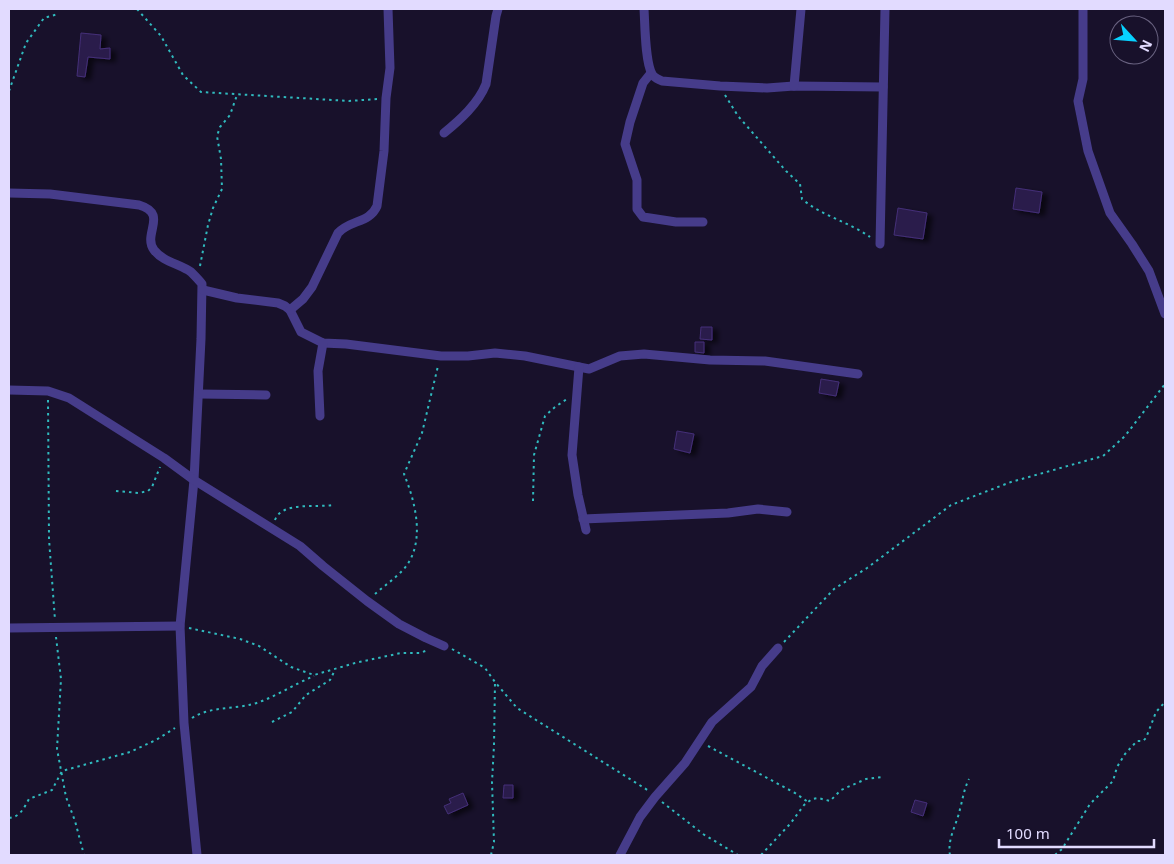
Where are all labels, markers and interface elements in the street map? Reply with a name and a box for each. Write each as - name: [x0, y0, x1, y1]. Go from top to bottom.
- north arrow: [1109, 15, 1159, 65]
- text: N: [1135, 37, 1157, 55]
- scale bar: [999, 816, 1154, 848]
- text: 100 m: [1006, 823, 1050, 843]

